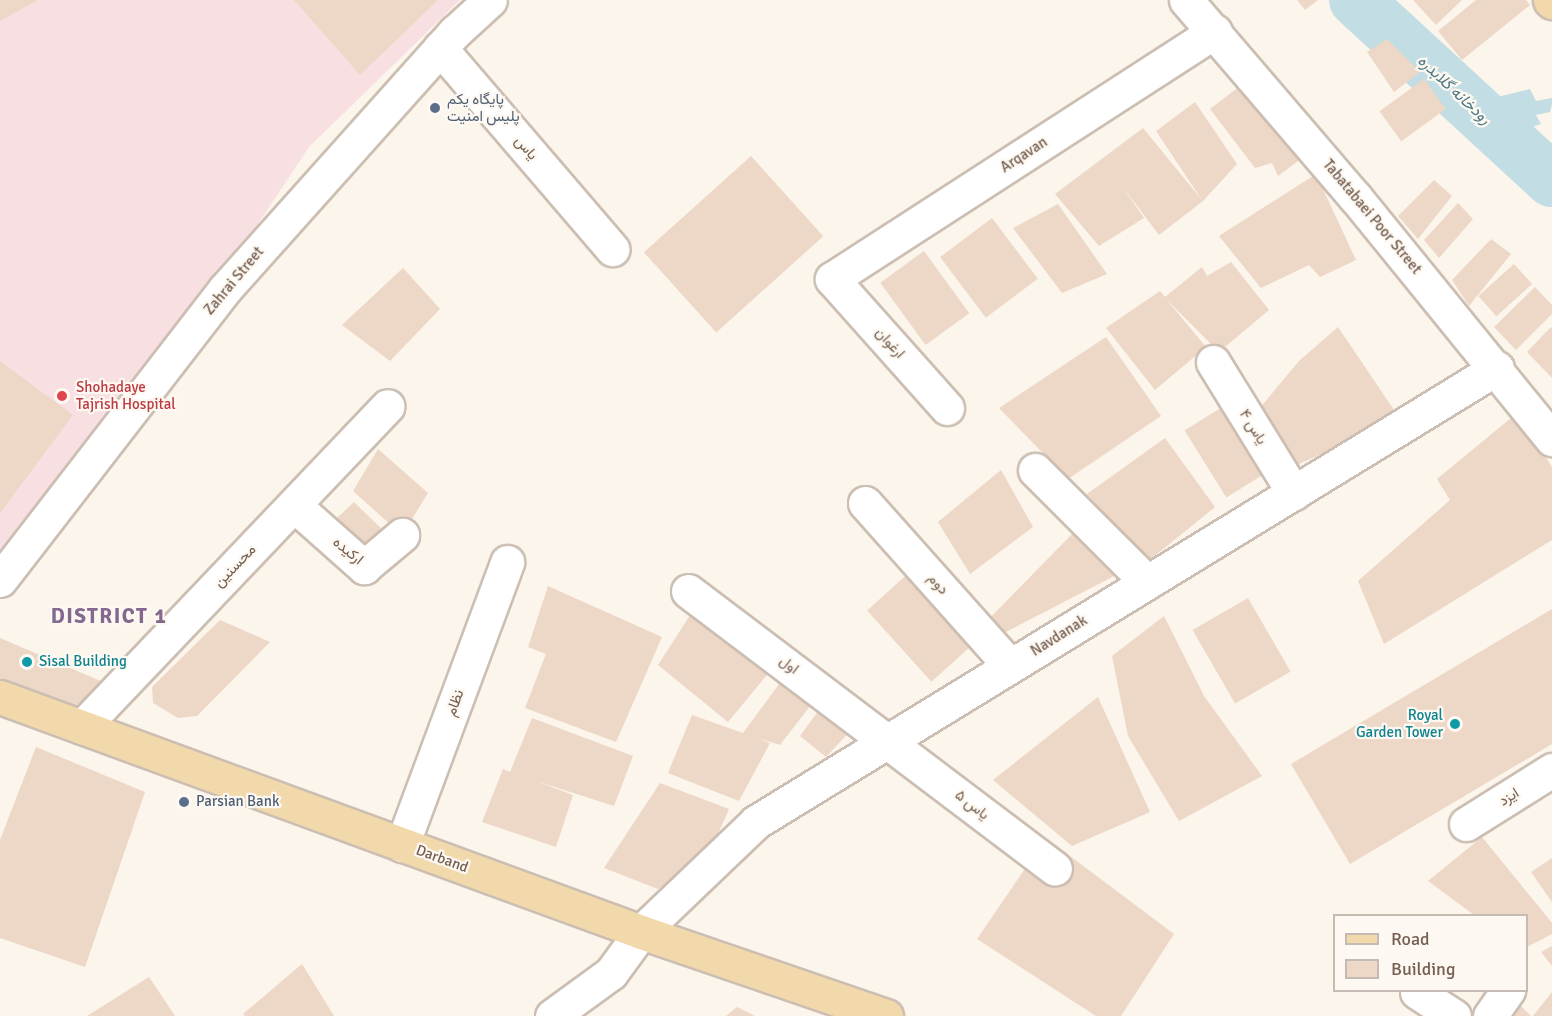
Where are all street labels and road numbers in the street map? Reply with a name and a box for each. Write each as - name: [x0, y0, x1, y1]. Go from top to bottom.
- street label: یاس: [511, 132, 541, 164]
- street label: Arqavan: [997, 133, 1051, 177]
- street label: Tabatabaei Poor Street: [1319, 156, 1425, 278]
- street label: Zahrai Street: [200, 243, 268, 319]
- street label: ارغوان: [871, 324, 909, 362]
- street label: یاس ۴: [1235, 406, 1271, 448]
- street label: ارکیده: [329, 533, 367, 569]
- street label: محسنین: [210, 541, 260, 591]
- street label: دوم: [924, 570, 952, 598]
- street label: Navdanak: [1027, 612, 1091, 660]
- street label: اول: [776, 652, 802, 678]
- street label: نظام: [442, 687, 468, 719]
- street label: ایزد: [1496, 784, 1522, 810]
- street label: یاس ۵: [951, 786, 993, 824]
- street label: Darband: [413, 841, 471, 877]

